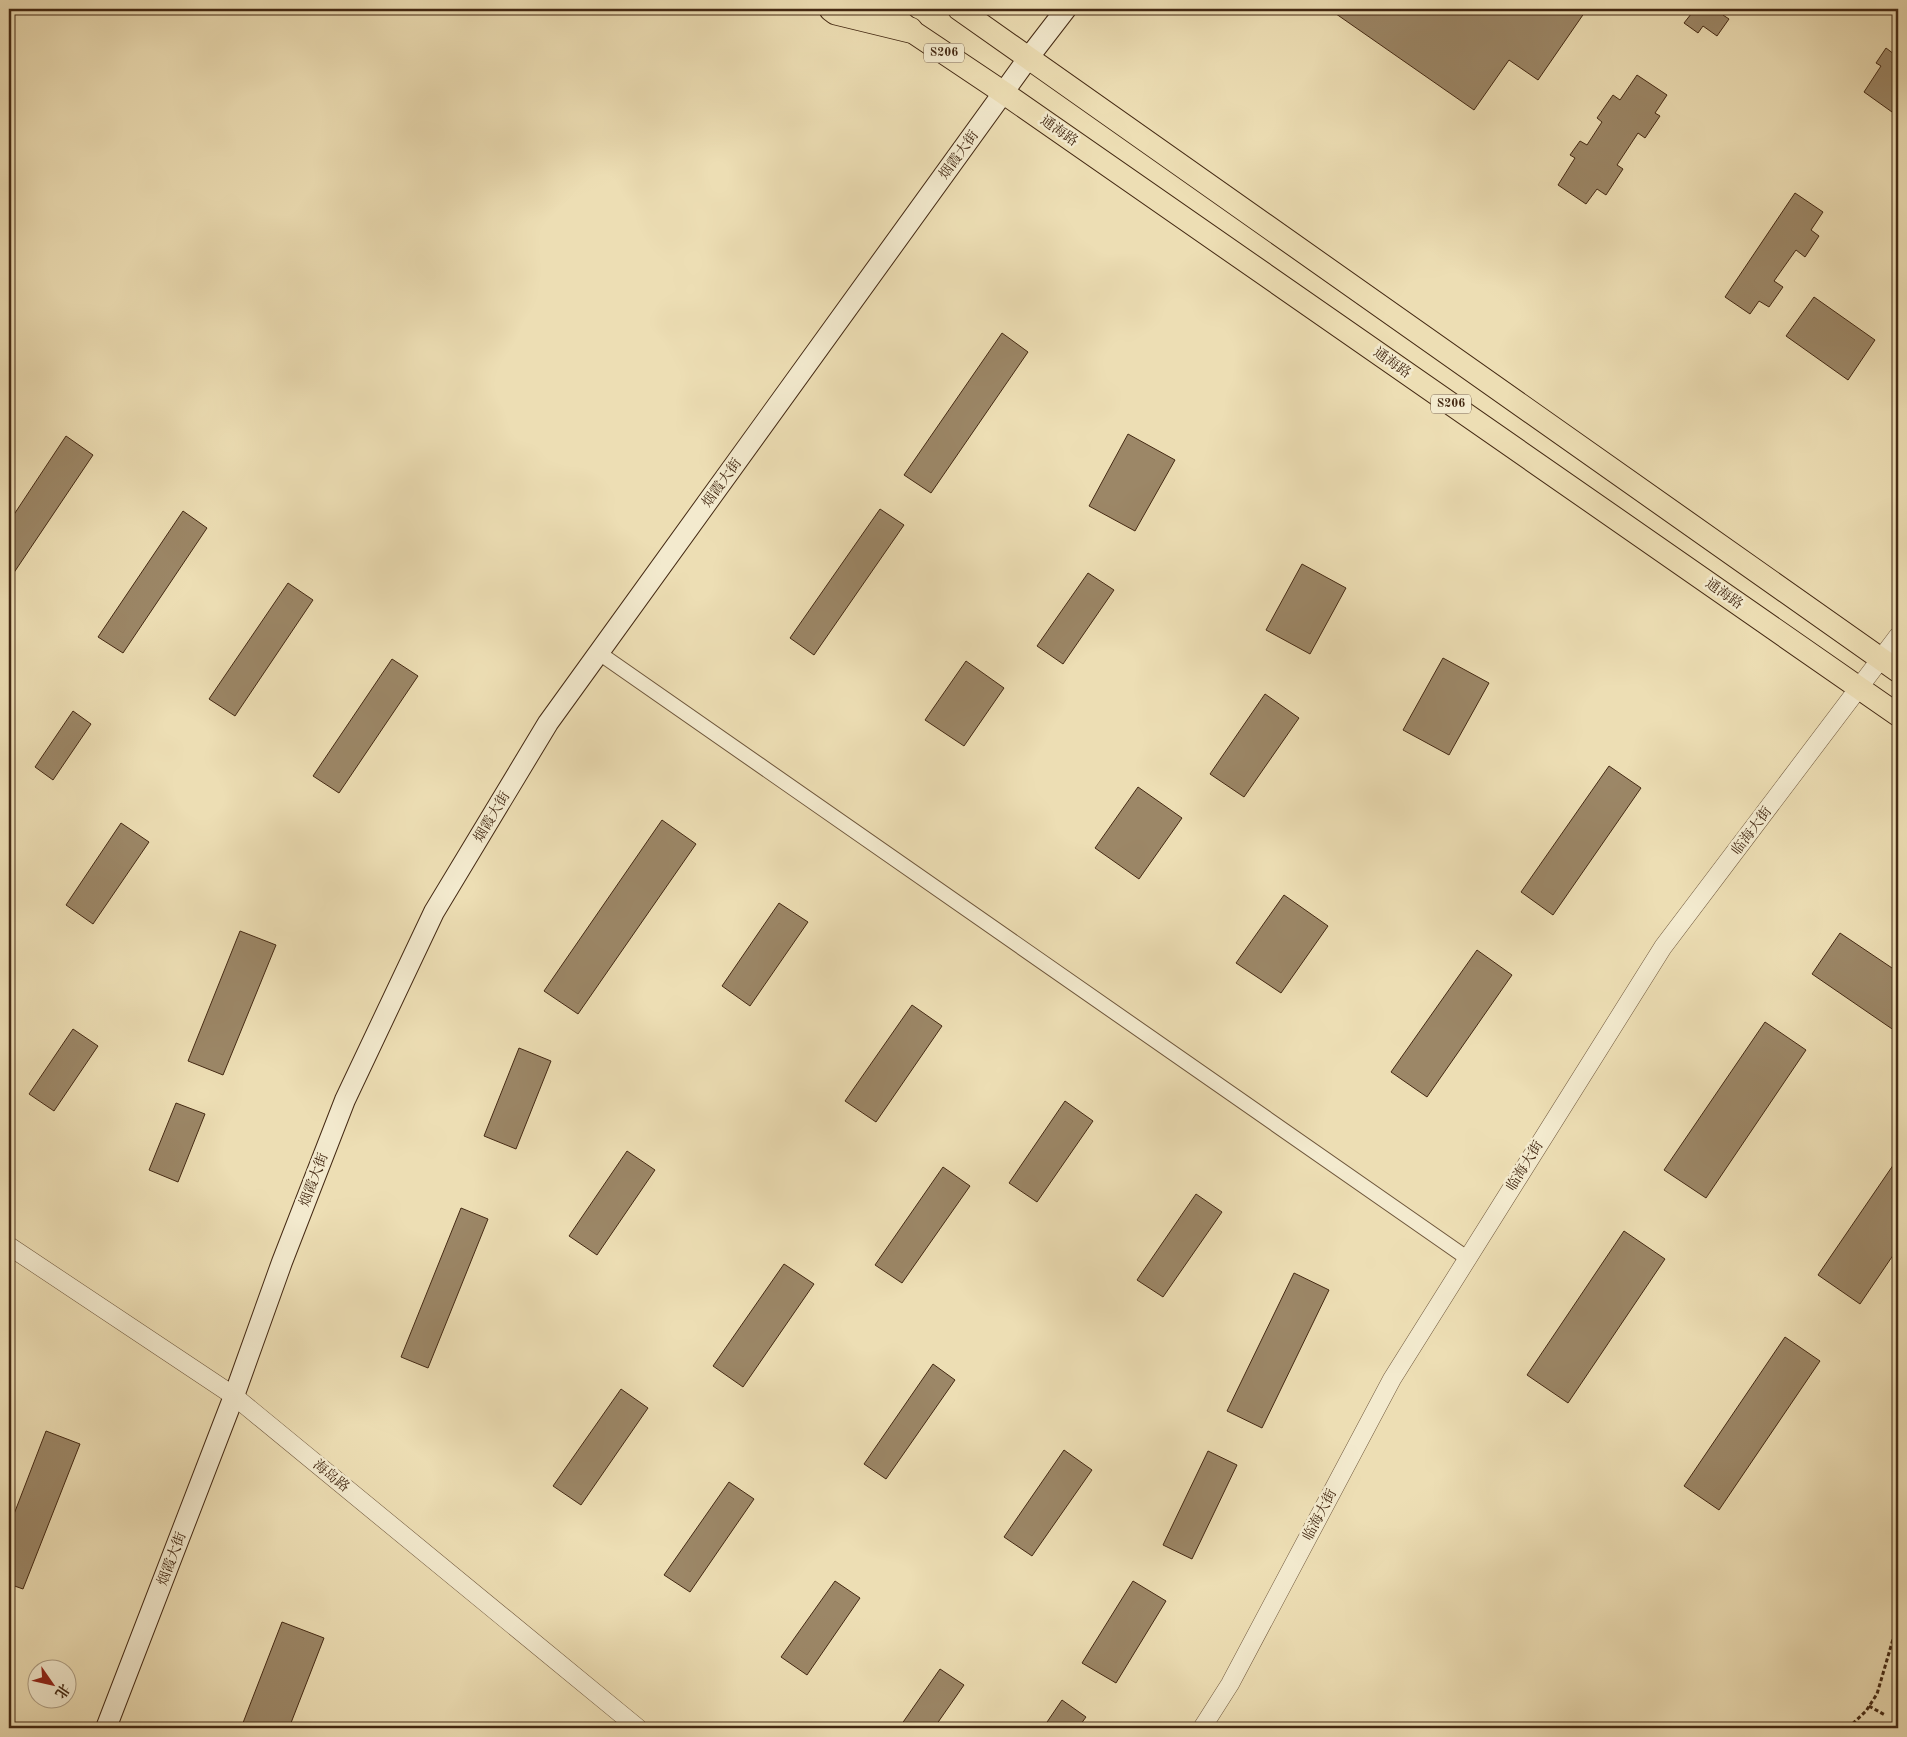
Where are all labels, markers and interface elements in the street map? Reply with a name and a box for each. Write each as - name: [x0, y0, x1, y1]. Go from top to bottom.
- road number: S206: [924, 44, 964, 62]
- street label: 通海路: [1038, 112, 1081, 149]
- street label: 烟霞大街: [936, 128, 981, 182]
- street label: 通海路: [1371, 344, 1414, 381]
- road number: S206: [1431, 394, 1471, 414]
- street label: 烟霞大街: [699, 456, 744, 510]
- street label: 通海路: [1703, 575, 1746, 612]
- street label: 烟霞大街: [471, 789, 512, 845]
- street label: 临海大街: [1729, 804, 1774, 858]
- street label: 临海大街: [1503, 1138, 1546, 1193]
- street label: 烟霞大街: [296, 1151, 331, 1209]
- street label: 海岛路: [310, 1457, 352, 1495]
- street label: 临海大街: [1300, 1487, 1339, 1543]
- street label: 烟霞大街: [154, 1530, 189, 1588]
- north arrow: [28, 1660, 78, 1710]
- text: 北: [52, 1681, 72, 1701]

